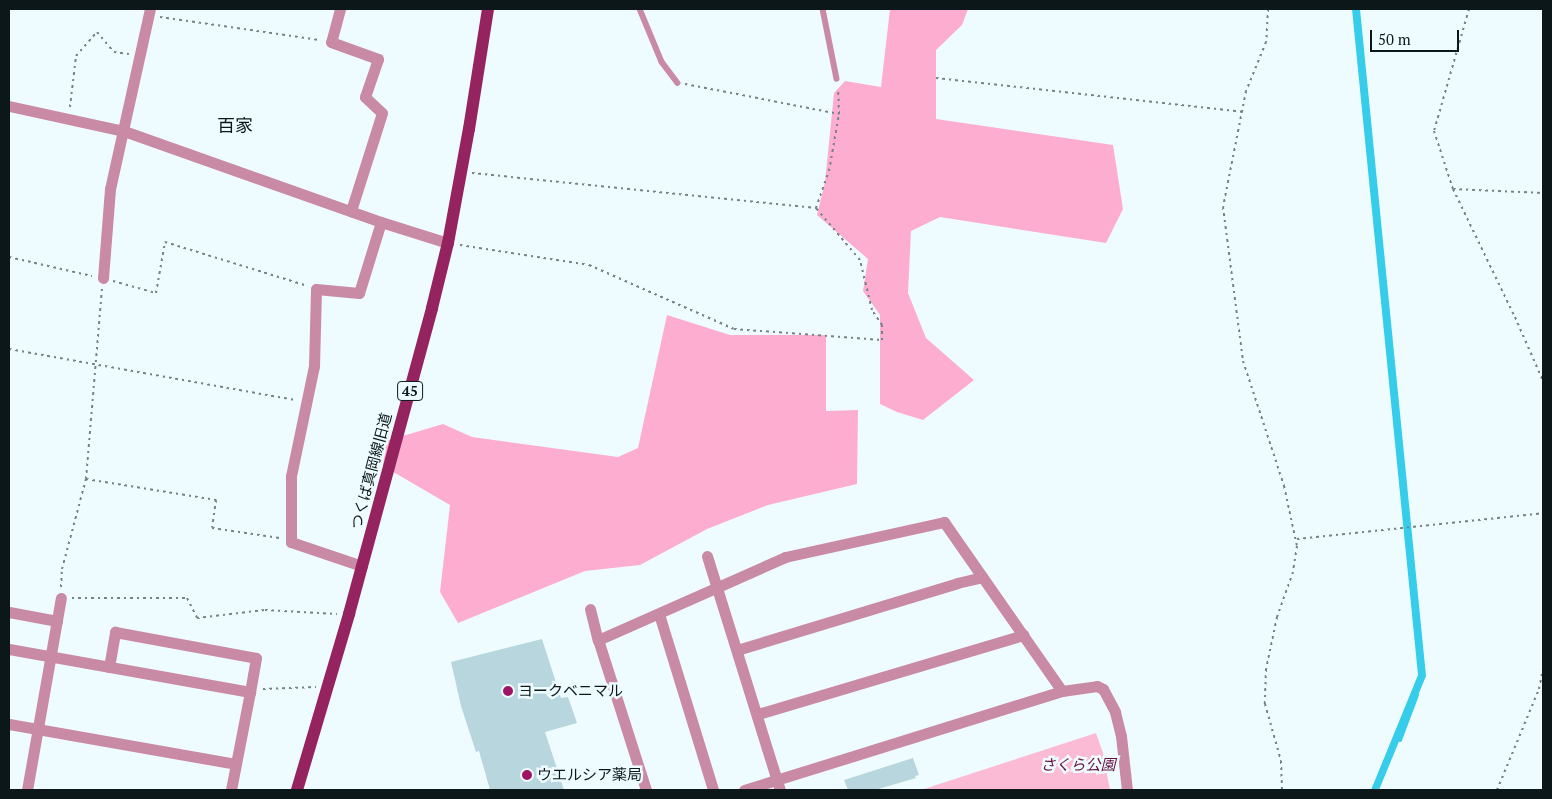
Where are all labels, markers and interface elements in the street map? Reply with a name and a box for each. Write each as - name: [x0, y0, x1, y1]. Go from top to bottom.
- scale bar: [1372, 20, 1461, 52]
- text: 50 m: [1378, 29, 1411, 49]
- district label: 百家: [217, 114, 253, 136]
- road number: 45: [396, 380, 424, 402]
- street label: つくば真岡線旧道: [347, 411, 395, 531]
- place label: ヨークベニマル: [518, 682, 623, 700]
- marker: ヨークベニマル: [502, 685, 514, 697]
- park label: さくら公園: [1041, 756, 1115, 774]
- place label: ウエルシア薬局: [537, 766, 642, 784]
- marker: ウエルシア薬局: [521, 769, 533, 781]

